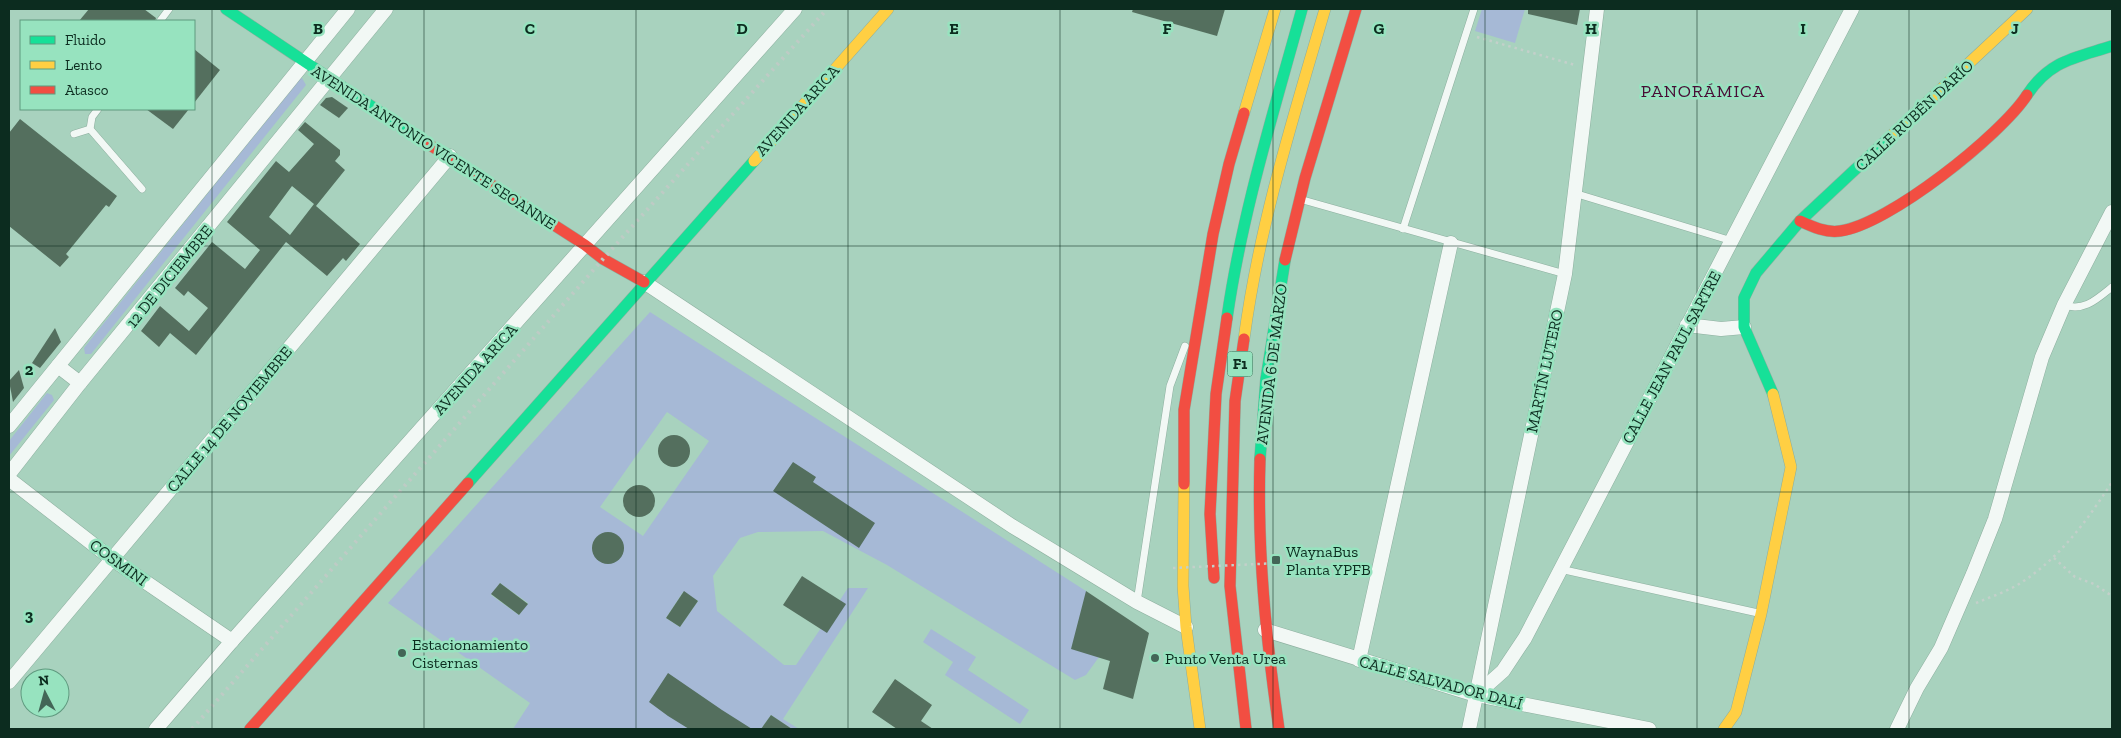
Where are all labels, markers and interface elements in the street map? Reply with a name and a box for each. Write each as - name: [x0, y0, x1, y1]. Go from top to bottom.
- text: B: [313, 19, 323, 38]
- text: C: [525, 19, 535, 38]
- text: D: [736, 19, 748, 38]
- text: E: [949, 19, 959, 38]
- text: F: [1162, 19, 1172, 38]
- text: G: [1374, 19, 1385, 38]
- text: H: [1585, 19, 1597, 38]
- text: I: [1800, 19, 1806, 38]
- text: J: [2011, 19, 2019, 38]
- legend: [20, 20, 195, 110]
- text: Fluido: [65, 31, 106, 49]
- street label: CALLE RUBÉN DARÍO: [1851, 55, 1978, 175]
- text: Lento: [65, 56, 102, 74]
- street label: AVENIDA ANTONIO VICENTE SEOANNE: [308, 61, 559, 234]
- street label: AVENIDA ARICA: [752, 61, 844, 160]
- district label: PANORÁMICA: [1641, 80, 1765, 102]
- text: Atasco: [65, 81, 109, 99]
- street label: 12 DE DICIEMBRE: [122, 221, 216, 331]
- street label: CALLE JEAN PAUL SARTRE: [1618, 268, 1725, 447]
- street label: AVENIDA 6 DE MARZO: [1252, 282, 1291, 445]
- street label: MARTÍN LUTERO: [1522, 307, 1567, 434]
- street label: AVENIDA ARICA: [430, 320, 522, 419]
- street label: CALLE 14 DE NOVIEMBRE: [163, 343, 296, 496]
- road number: F1: [1228, 352, 1252, 376]
- text: 2: [25, 360, 34, 379]
- street label: COSMINI: [86, 535, 151, 590]
- place label: WaynaBus Planta YPFB: [1286, 542, 1371, 579]
- marker: WaynaBus Planta YPFB: [1270, 554, 1282, 566]
- text: 3: [25, 606, 34, 625]
- place label: Estacionamiento Cisternas: [412, 635, 528, 672]
- marker: Estacionamiento Cisternas: [396, 647, 408, 659]
- place label: Punto Venta Urea: [1165, 649, 1286, 668]
- marker: Punto Venta Urea: [1149, 652, 1161, 664]
- street label: CALLE SALVADOR DALÍ: [1357, 652, 1525, 713]
- north arrow: [20, 668, 70, 718]
- text: N: [38, 672, 50, 690]

